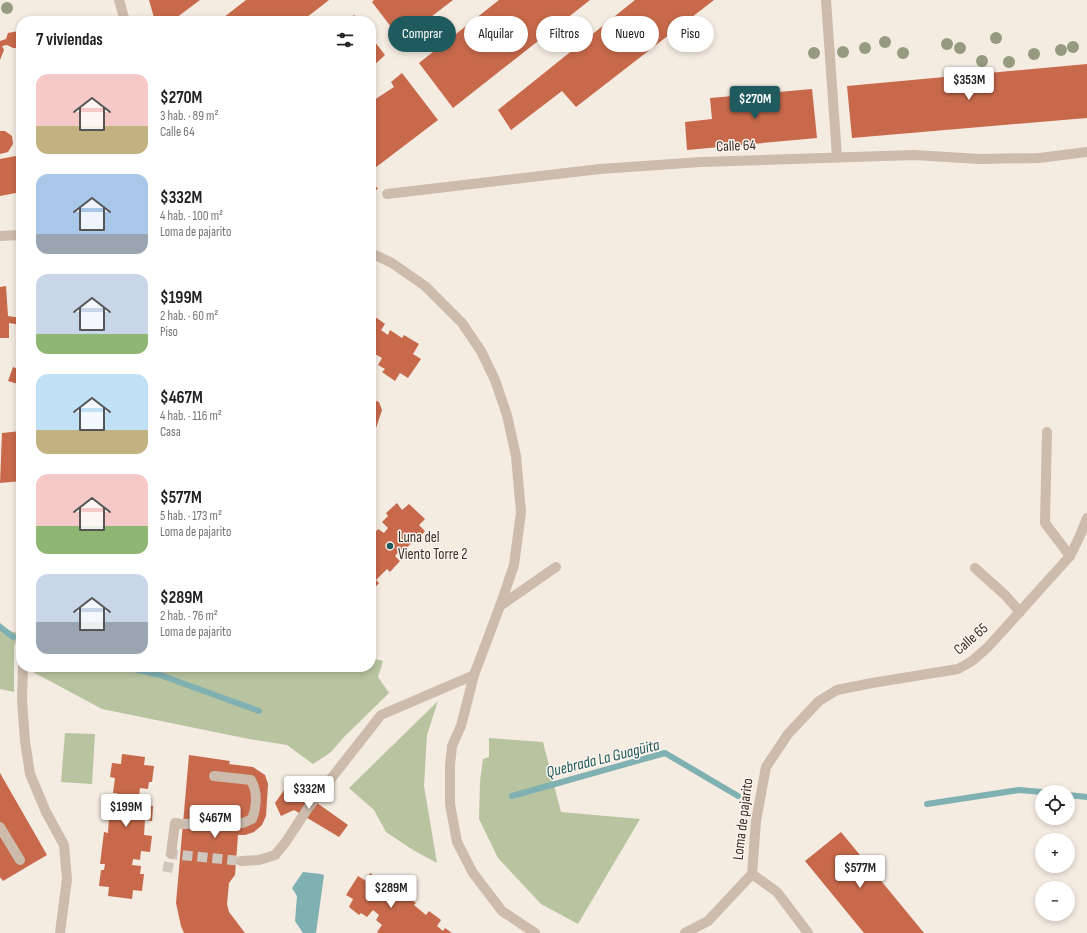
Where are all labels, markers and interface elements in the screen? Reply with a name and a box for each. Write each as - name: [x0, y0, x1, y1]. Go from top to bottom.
- chip: Comprar: [388, 16, 456, 52]
- chip: Alquilar: [464, 16, 528, 52]
- chip: Filtros: [536, 16, 593, 52]
- chip: Nuevo: [601, 16, 659, 52]
- chip: Piso: [667, 16, 714, 52]
- icon: filters: [334, 29, 356, 51]
- text: 7 viviendas: [36, 30, 103, 50]
- pin: $353M: [941, 67, 997, 101]
- text: $353M: [953, 72, 985, 88]
- pin: $270M: [727, 86, 783, 120]
- text: $270M: [160, 88, 202, 108]
- icon: home: [68, 90, 116, 138]
- text: $270M: [739, 91, 771, 107]
- text: 3 hab. · 89 m²: [160, 108, 218, 124]
- text: Calle 64: [160, 124, 195, 140]
- street label: Calle 64: [716, 136, 756, 156]
- text: $332M: [160, 188, 202, 208]
- icon: home: [68, 190, 116, 238]
- text: 4 hab. · 100 m²: [160, 208, 223, 224]
- text: Loma de pajarito: [160, 224, 231, 240]
- text: $199M: [160, 288, 202, 308]
- icon: home: [68, 290, 116, 338]
- text: 2 hab. · 60 m²: [160, 308, 218, 324]
- text: Piso: [160, 324, 178, 340]
- text: $467M: [160, 388, 203, 408]
- icon: home: [68, 390, 116, 438]
- text: 4 hab. · 116 m²: [160, 408, 222, 424]
- text: Casa: [160, 424, 181, 440]
- text: $577M: [160, 488, 202, 508]
- icon: home: [68, 490, 116, 538]
- text: 5 hab. · 173 m²: [160, 508, 222, 524]
- text: Loma de pajarito: [160, 524, 231, 540]
- place label: Luna del Viento Torre 2: [398, 528, 467, 564]
- marker: Luna del Viento Torre 2: [385, 541, 395, 551]
- text: $289M: [160, 588, 203, 608]
- icon: home: [68, 590, 116, 638]
- text: 2 hab. · 76 m²: [160, 608, 218, 624]
- street label: Calle 65: [950, 619, 992, 659]
- text: Loma de pajarito: [160, 624, 231, 640]
- water label: Quebrada La Guagüita: [544, 736, 662, 782]
- pin: $332M: [281, 776, 337, 810]
- street label: Loma de pajarito: [729, 777, 757, 861]
- text: $332M: [293, 781, 325, 797]
- map controls: [1035, 785, 1075, 921]
- button: locate: [1035, 785, 1075, 825]
- pin: $199M: [98, 794, 154, 828]
- text: $199M: [110, 799, 142, 815]
- pin: $467M: [187, 805, 243, 839]
- text: $467M: [199, 810, 231, 826]
- button: +: [1035, 833, 1075, 873]
- pin: $577M: [832, 855, 888, 889]
- text: $577M: [844, 860, 876, 876]
- pin: $289M: [363, 875, 419, 909]
- text: $289M: [375, 880, 407, 896]
- button: −: [1035, 881, 1075, 921]

